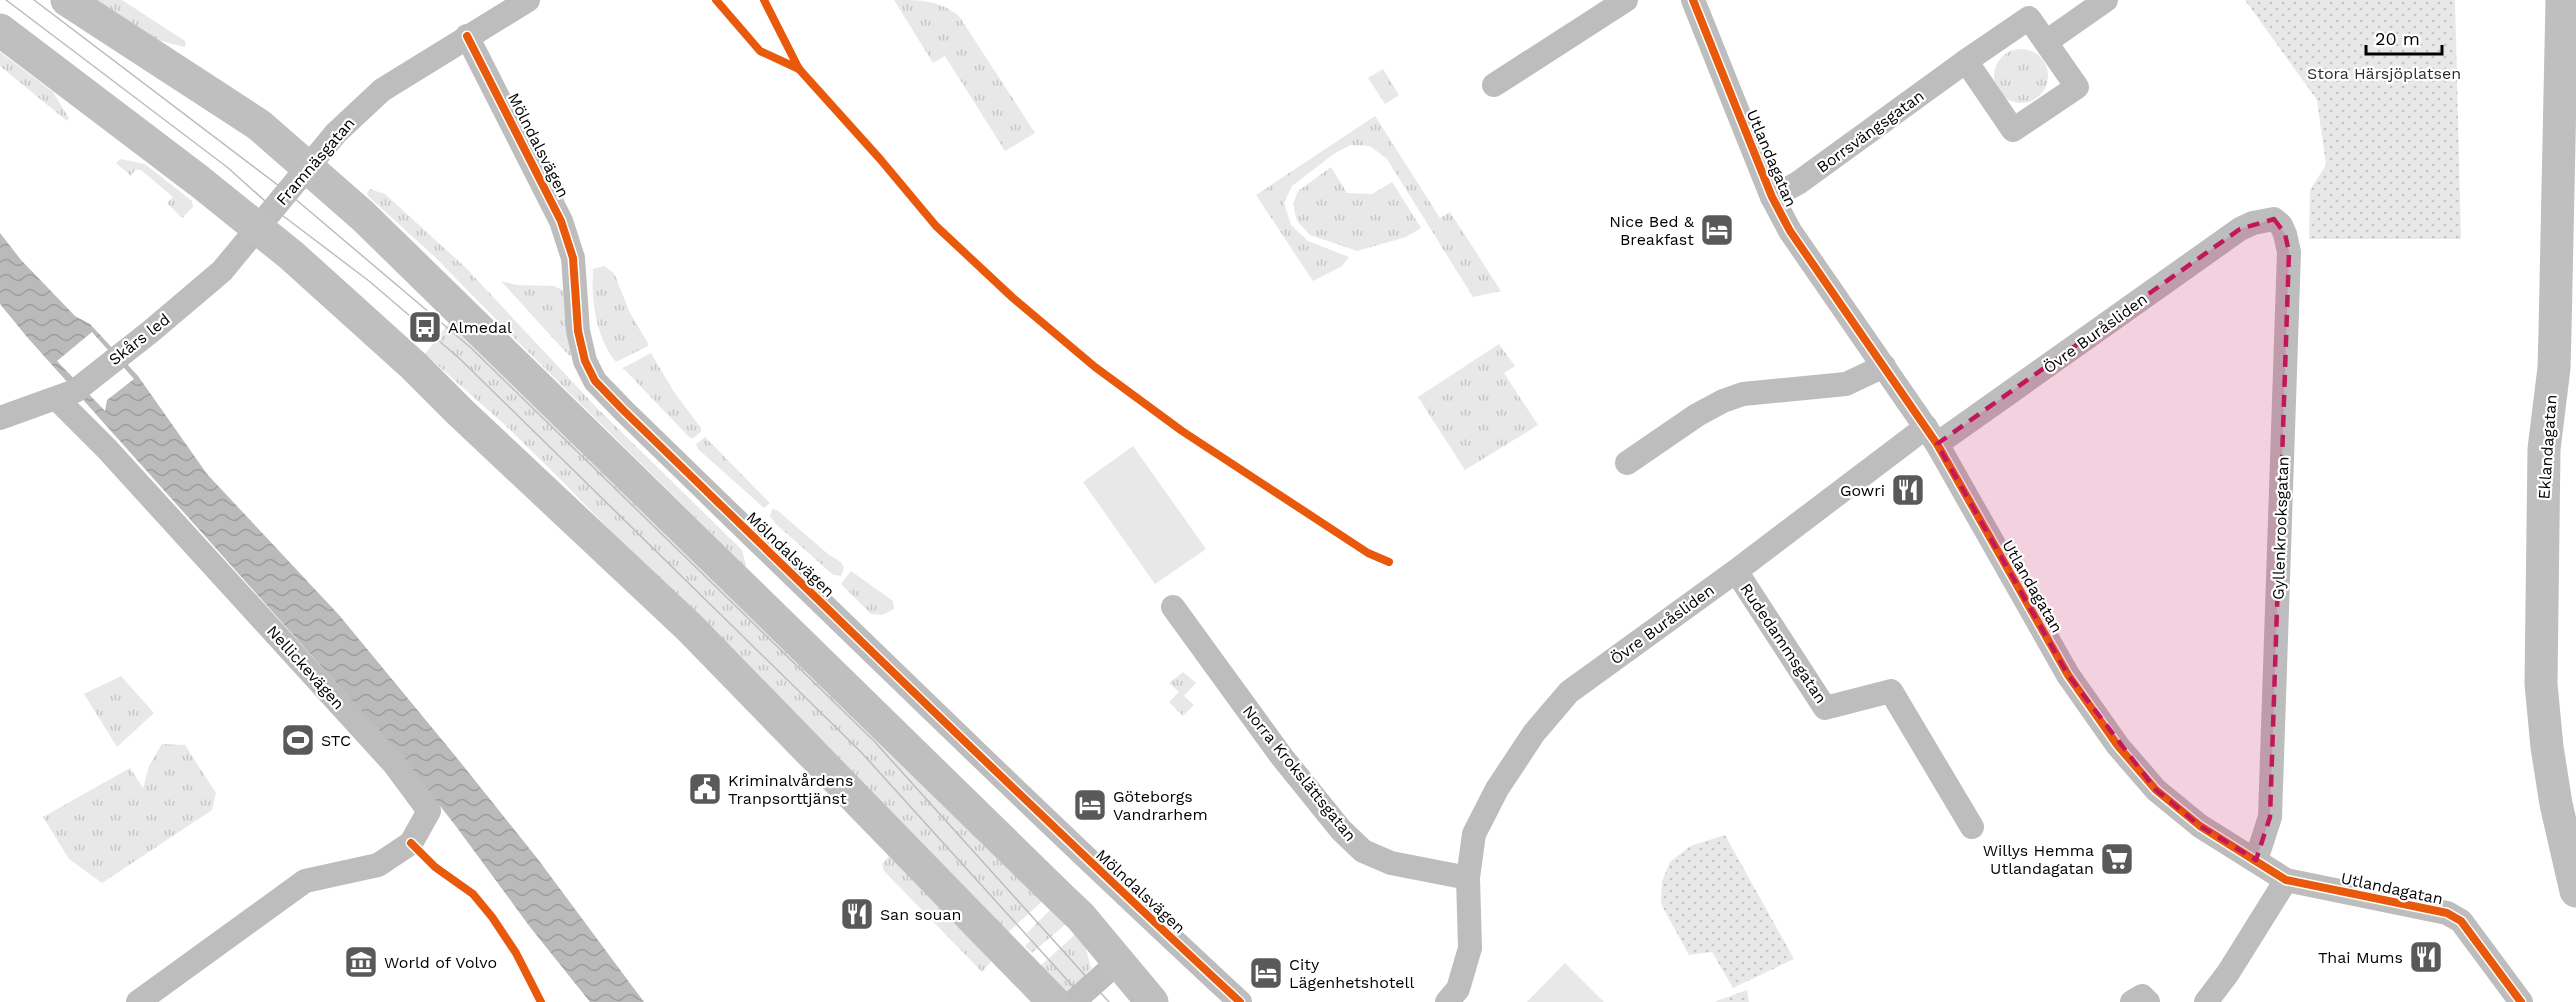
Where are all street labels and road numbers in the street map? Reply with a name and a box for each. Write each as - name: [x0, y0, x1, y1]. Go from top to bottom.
- street label: Borrsvängsgatan: [1813, 86, 1928, 177]
- street label: Mölndalsvägen: [504, 90, 573, 201]
- street label: Utlandagatan: [1742, 107, 1801, 210]
- street label: Framnäsgatan: [272, 114, 359, 209]
- street label: Övre Buråsliden: [2040, 289, 2151, 377]
- street label: Skårs led: [105, 310, 174, 369]
- street label: Eklandagatan: [2534, 394, 2561, 500]
- street label: Gyllenkrooksgatan: [2269, 456, 2292, 600]
- street label: Mölndalsvägen: [743, 508, 839, 601]
- street label: Utlandagatan: [1998, 537, 2067, 636]
- street label: Övre Buråsliden: [1607, 580, 1718, 668]
- street label: Rudedammsgatan: [1736, 580, 1831, 707]
- street label: Nellickevägen: [263, 621, 348, 713]
- street label: Norra Krokslättsgatan: [1239, 702, 1360, 845]
- street label: Mölndalsvägen: [1092, 845, 1189, 938]
- street label: Utlandagatan: [2339, 868, 2445, 909]

